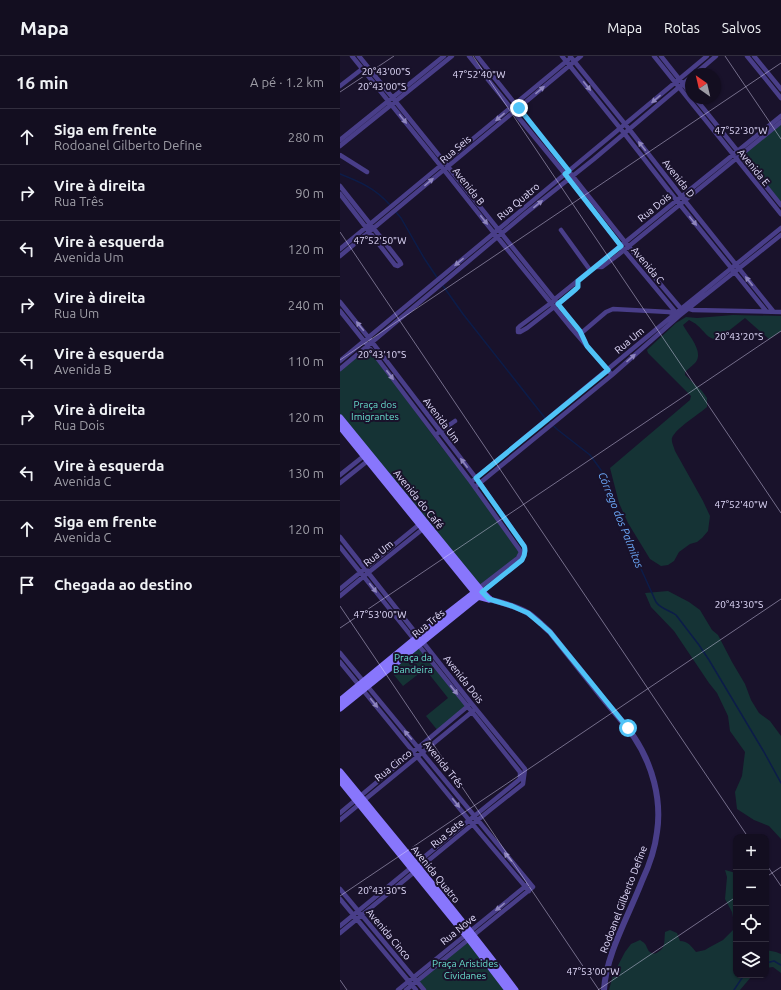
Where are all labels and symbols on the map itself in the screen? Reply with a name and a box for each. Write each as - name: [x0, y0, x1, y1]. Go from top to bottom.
- text: 20°43'00"S: [362, 66, 410, 77]
- north arrow: [685, 68, 721, 104]
- text: 47°52'40"W: [453, 69, 505, 80]
- text: 20°43'00"S: [358, 81, 406, 92]
- one-way arrow: [582, 81, 591, 92]
- one-way arrow: [535, 86, 545, 95]
- one-way arrow: [650, 94, 661, 103]
- route end: [510, 99, 528, 117]
- one-way arrow: [494, 112, 505, 121]
- one-way arrow: [398, 114, 407, 124]
- text: 47°52'30"W: [715, 125, 767, 136]
- street label: Rua Seis: [438, 133, 473, 165]
- one-way arrow: [639, 141, 647, 151]
- street label: Avenida E: [736, 147, 772, 188]
- street label: Avenida D: [660, 157, 697, 200]
- street label: Avenida B: [451, 165, 487, 207]
- one-way arrow: [424, 178, 435, 187]
- street label: Rua Quatro: [495, 181, 542, 222]
- street label: Rua Dois: [636, 191, 673, 224]
- one-way arrow: [533, 199, 544, 208]
- one-way arrow: [480, 215, 488, 226]
- one-way arrow: [689, 216, 698, 227]
- text: 47°52'50"W: [354, 235, 406, 246]
- street label: Avenida C: [629, 245, 666, 286]
- one-way arrow: [453, 258, 464, 267]
- one-way arrow: [745, 275, 754, 286]
- one-way arrow: [355, 320, 364, 331]
- street label: Rua Um: [612, 325, 646, 356]
- text: 20°43'20"S: [715, 331, 763, 342]
- text: 20°43'10"S: [358, 349, 406, 360]
- one-way arrow: [626, 354, 636, 363]
- one-way arrow: [386, 370, 394, 381]
- street label: Avenida Um: [421, 396, 462, 445]
- park label: Praça dos Imigrantes: [351, 399, 399, 422]
- one-way arrow: [460, 457, 468, 468]
- street label: Avenida do Café: [391, 468, 446, 531]
- water label: Córrego dos Palmitos: [596, 470, 646, 570]
- text: 47°52'40"W: [715, 499, 767, 510]
- street label: Rua Um: [361, 538, 395, 569]
- one-way arrow: [369, 583, 377, 593]
- text: 20°43'30"S: [715, 599, 763, 610]
- street label: Rua Três: [410, 607, 447, 640]
- text: 47°53'00"W: [354, 609, 406, 620]
- park label: Praça da Bandeira: [393, 652, 433, 675]
- street label: Avenida Dois: [441, 653, 486, 705]
- one-way arrow: [450, 684, 458, 695]
- one-way arrow: [369, 697, 378, 708]
- route start: [619, 719, 637, 737]
- one-way arrow: [404, 729, 412, 740]
- street label: Avenida Três: [421, 739, 466, 790]
- street label: Rua Cinco: [373, 747, 414, 784]
- one-way arrow: [452, 798, 460, 809]
- street label: Rua Sete: [428, 817, 466, 850]
- street label: Avenida Quatro: [409, 844, 462, 905]
- street label: Rodoanel Gilberto Define: [598, 844, 649, 954]
- one-way arrow: [504, 851, 513, 862]
- text: 20°43'30"S: [358, 885, 406, 896]
- one-way arrow: [494, 903, 505, 912]
- street label: Avenida Cinco: [364, 907, 413, 962]
- street label: Rua Nove: [438, 912, 478, 947]
- park label: Praça Aristides Cividanes: [432, 958, 498, 981]
- text: 47°53'00"W: [567, 966, 619, 977]

